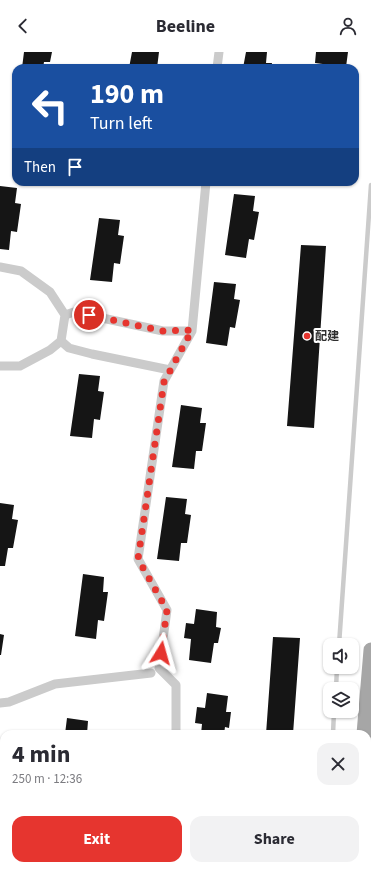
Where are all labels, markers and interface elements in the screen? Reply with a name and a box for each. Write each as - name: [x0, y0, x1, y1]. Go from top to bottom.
- text: Beeline: [156, 14, 215, 39]
- icon: back: [12, 15, 34, 37]
- icon: person: [337, 15, 359, 37]
- text: 190 m: [90, 74, 164, 114]
- icon: left: [24, 80, 76, 132]
- text: Turn left: [90, 111, 152, 136]
- icon: arrive: [64, 156, 86, 178]
- text: Then: [24, 157, 56, 178]
- pin: [72, 298, 106, 332]
- icon: arrive: [78, 304, 100, 326]
- place label: 配建: [315, 328, 339, 345]
- marker: 配建: [302, 331, 312, 341]
- position arrow: [140, 632, 182, 674]
- map controls: [323, 638, 359, 718]
- button: sound: [323, 638, 359, 674]
- button: layers: [323, 682, 359, 718]
- text: 4 min: [12, 737, 70, 772]
- button: close: [317, 743, 359, 785]
- text: 250 m · 12:36: [12, 770, 82, 788]
- button: Exit: [12, 816, 182, 862]
- button: Share: [190, 816, 359, 862]

